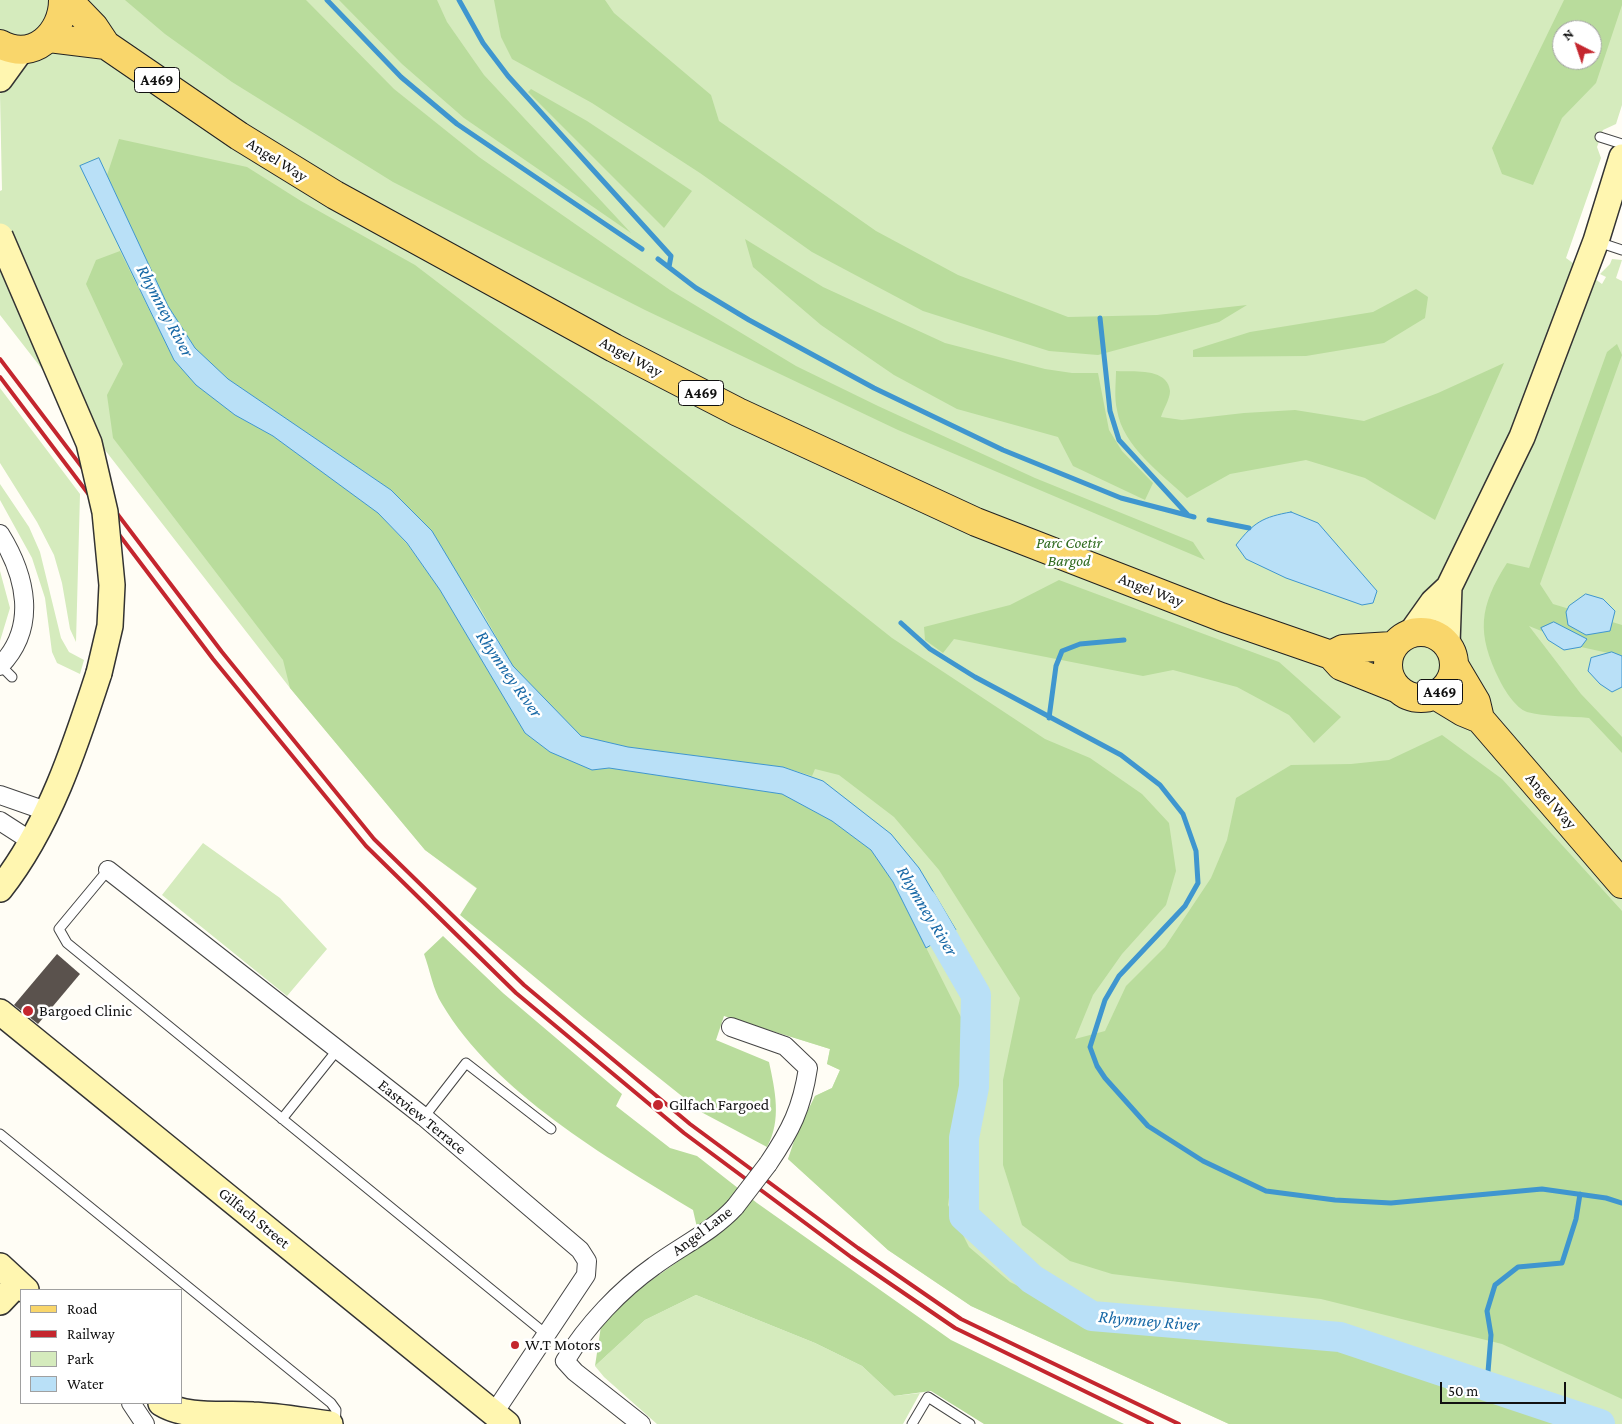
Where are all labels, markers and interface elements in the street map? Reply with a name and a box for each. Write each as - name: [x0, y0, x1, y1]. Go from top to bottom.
- north arrow: [1552, 20, 1602, 70]
- text: N: [1559, 25, 1577, 44]
- road number: A469: [134, 68, 180, 92]
- street label: Angel Way: [243, 134, 311, 186]
- water label: Rhymney River: [132, 261, 198, 361]
- street label: Angel Way: [596, 333, 666, 381]
- road number: A469: [678, 380, 724, 406]
- park label: Parc Coetir Bargod: [1036, 533, 1102, 571]
- street label: Angel Way: [1116, 569, 1186, 611]
- water label: Rhymney River: [471, 626, 547, 722]
- road number: A469: [1418, 680, 1462, 704]
- street label: Angel Way: [1521, 769, 1581, 833]
- water label: Rhymney River: [892, 862, 962, 960]
- place label: Bargoed Clinic: [39, 1001, 132, 1021]
- marker: Bargoed Clinic: [21, 1004, 35, 1018]
- street label: Eastview Terrace: [374, 1076, 470, 1158]
- place label: Gilfach Fargoed: [669, 1095, 769, 1115]
- marker: Gilfach Fargoed: [651, 1098, 665, 1112]
- street label: Gilfach Street: [214, 1183, 294, 1253]
- street label: Angel Lane: [668, 1202, 736, 1260]
- legend: [20, 1289, 182, 1404]
- text: Road: [67, 1301, 97, 1317]
- water label: Rhymney River: [1098, 1306, 1200, 1336]
- text: Railway: [67, 1326, 115, 1342]
- place label: W.T Motors: [525, 1335, 600, 1355]
- marker: W.T Motors: [509, 1339, 521, 1351]
- text: Park: [67, 1351, 94, 1367]
- scale bar: [1442, 1372, 1568, 1404]
- text: Water: [67, 1376, 104, 1392]
- text: 50 m: [1448, 1383, 1478, 1399]

